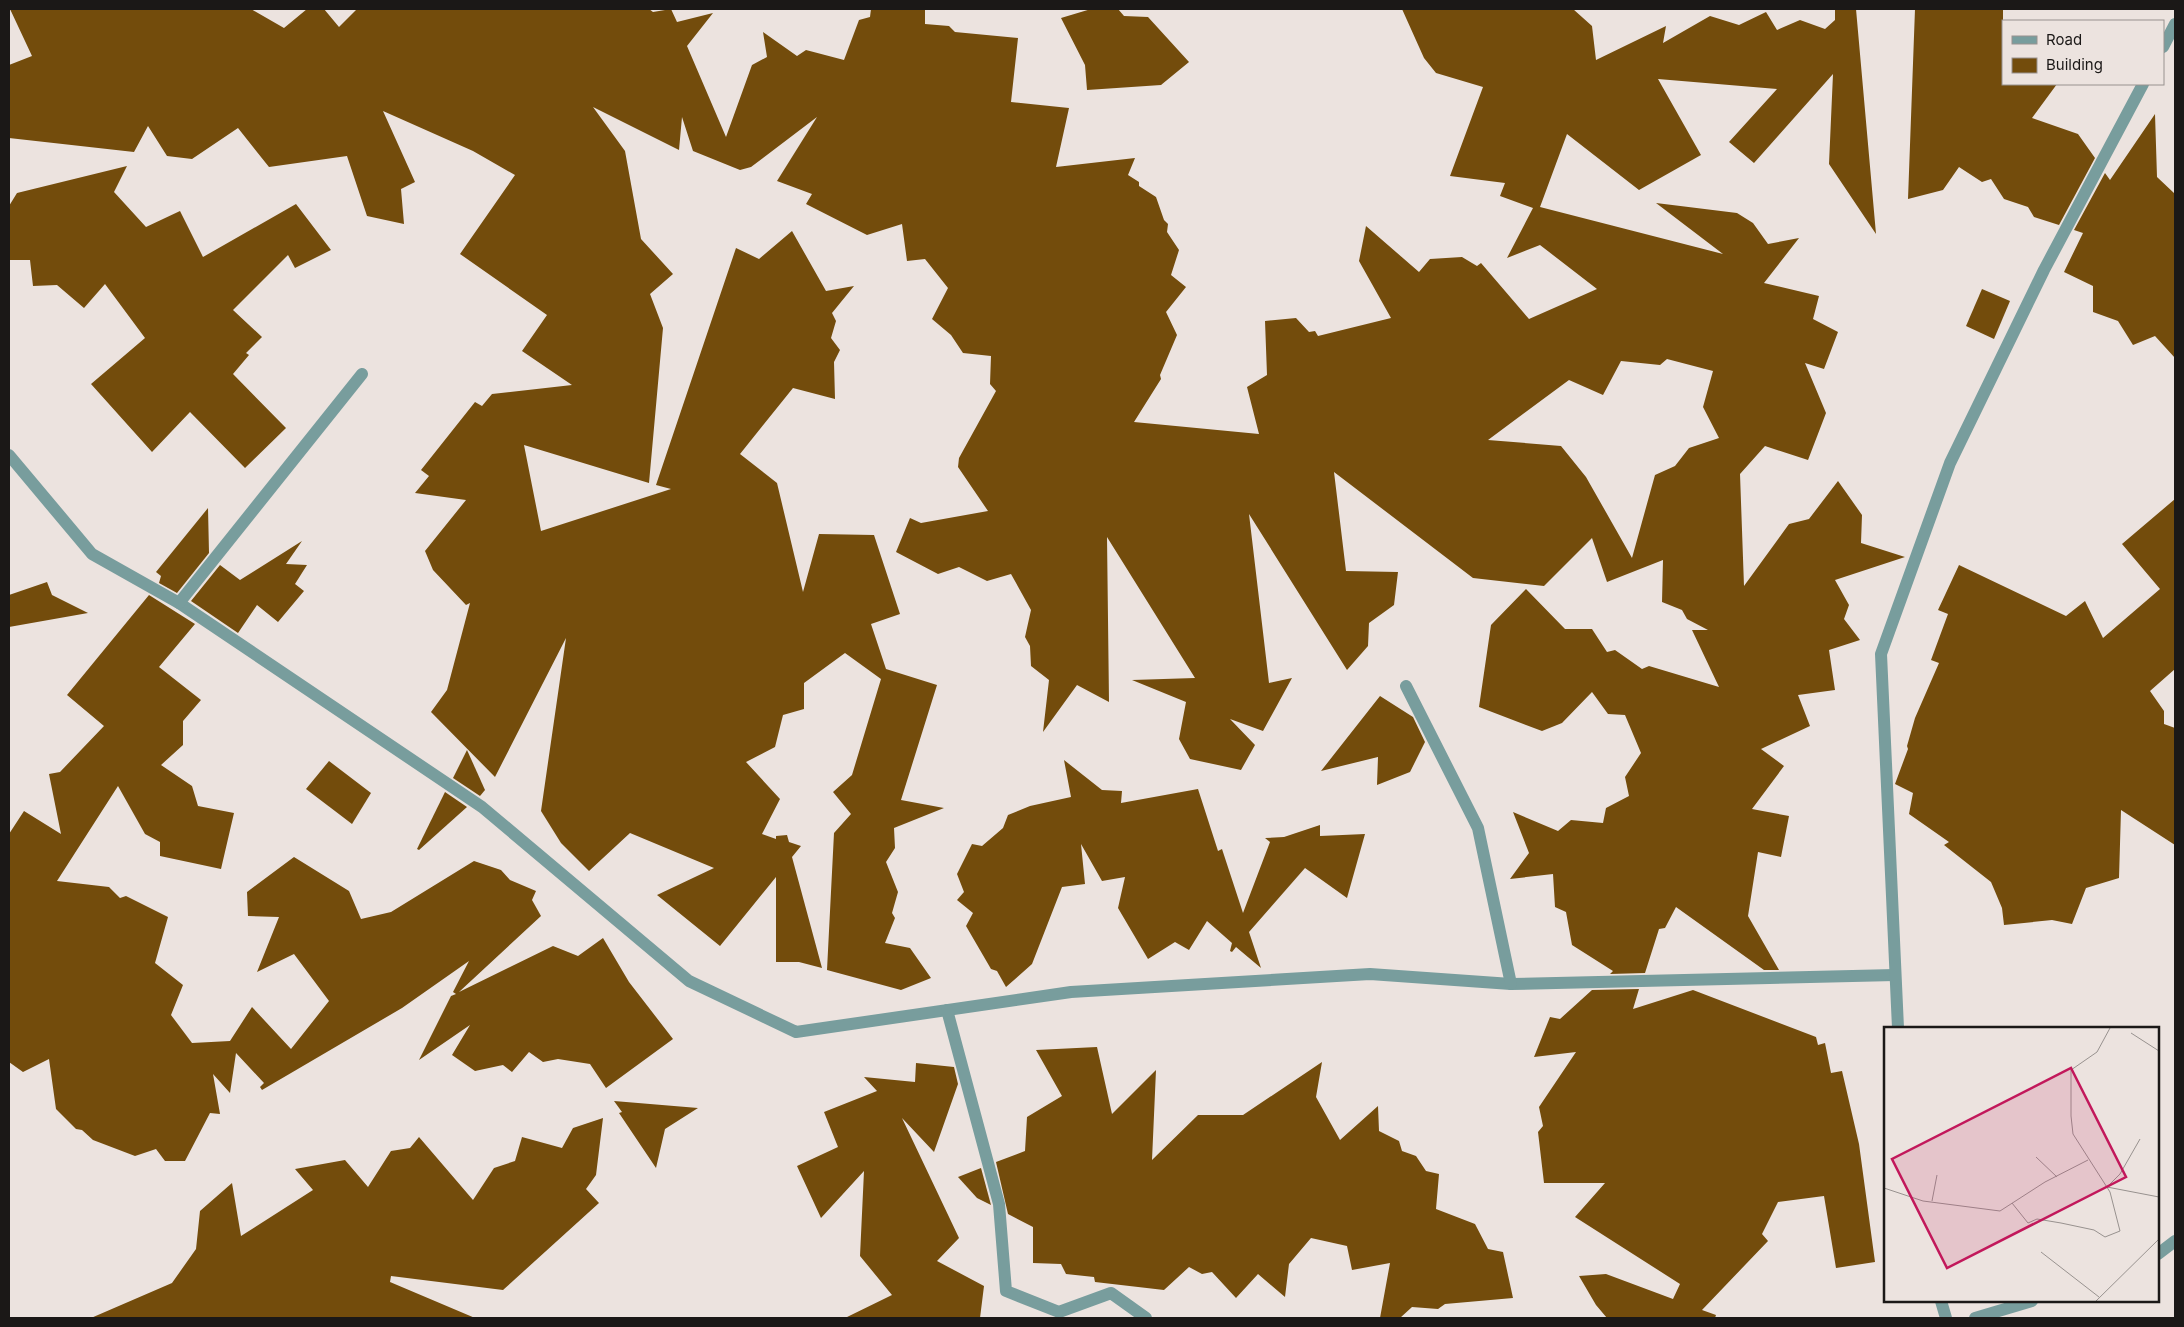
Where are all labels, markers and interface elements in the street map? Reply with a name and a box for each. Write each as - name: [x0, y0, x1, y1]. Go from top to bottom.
- legend: [2002, 20, 2164, 85]
- text: Road: [2046, 30, 2082, 49]
- text: Building: [2046, 55, 2103, 74]
- inset map: [1884, 1027, 2159, 1302]

